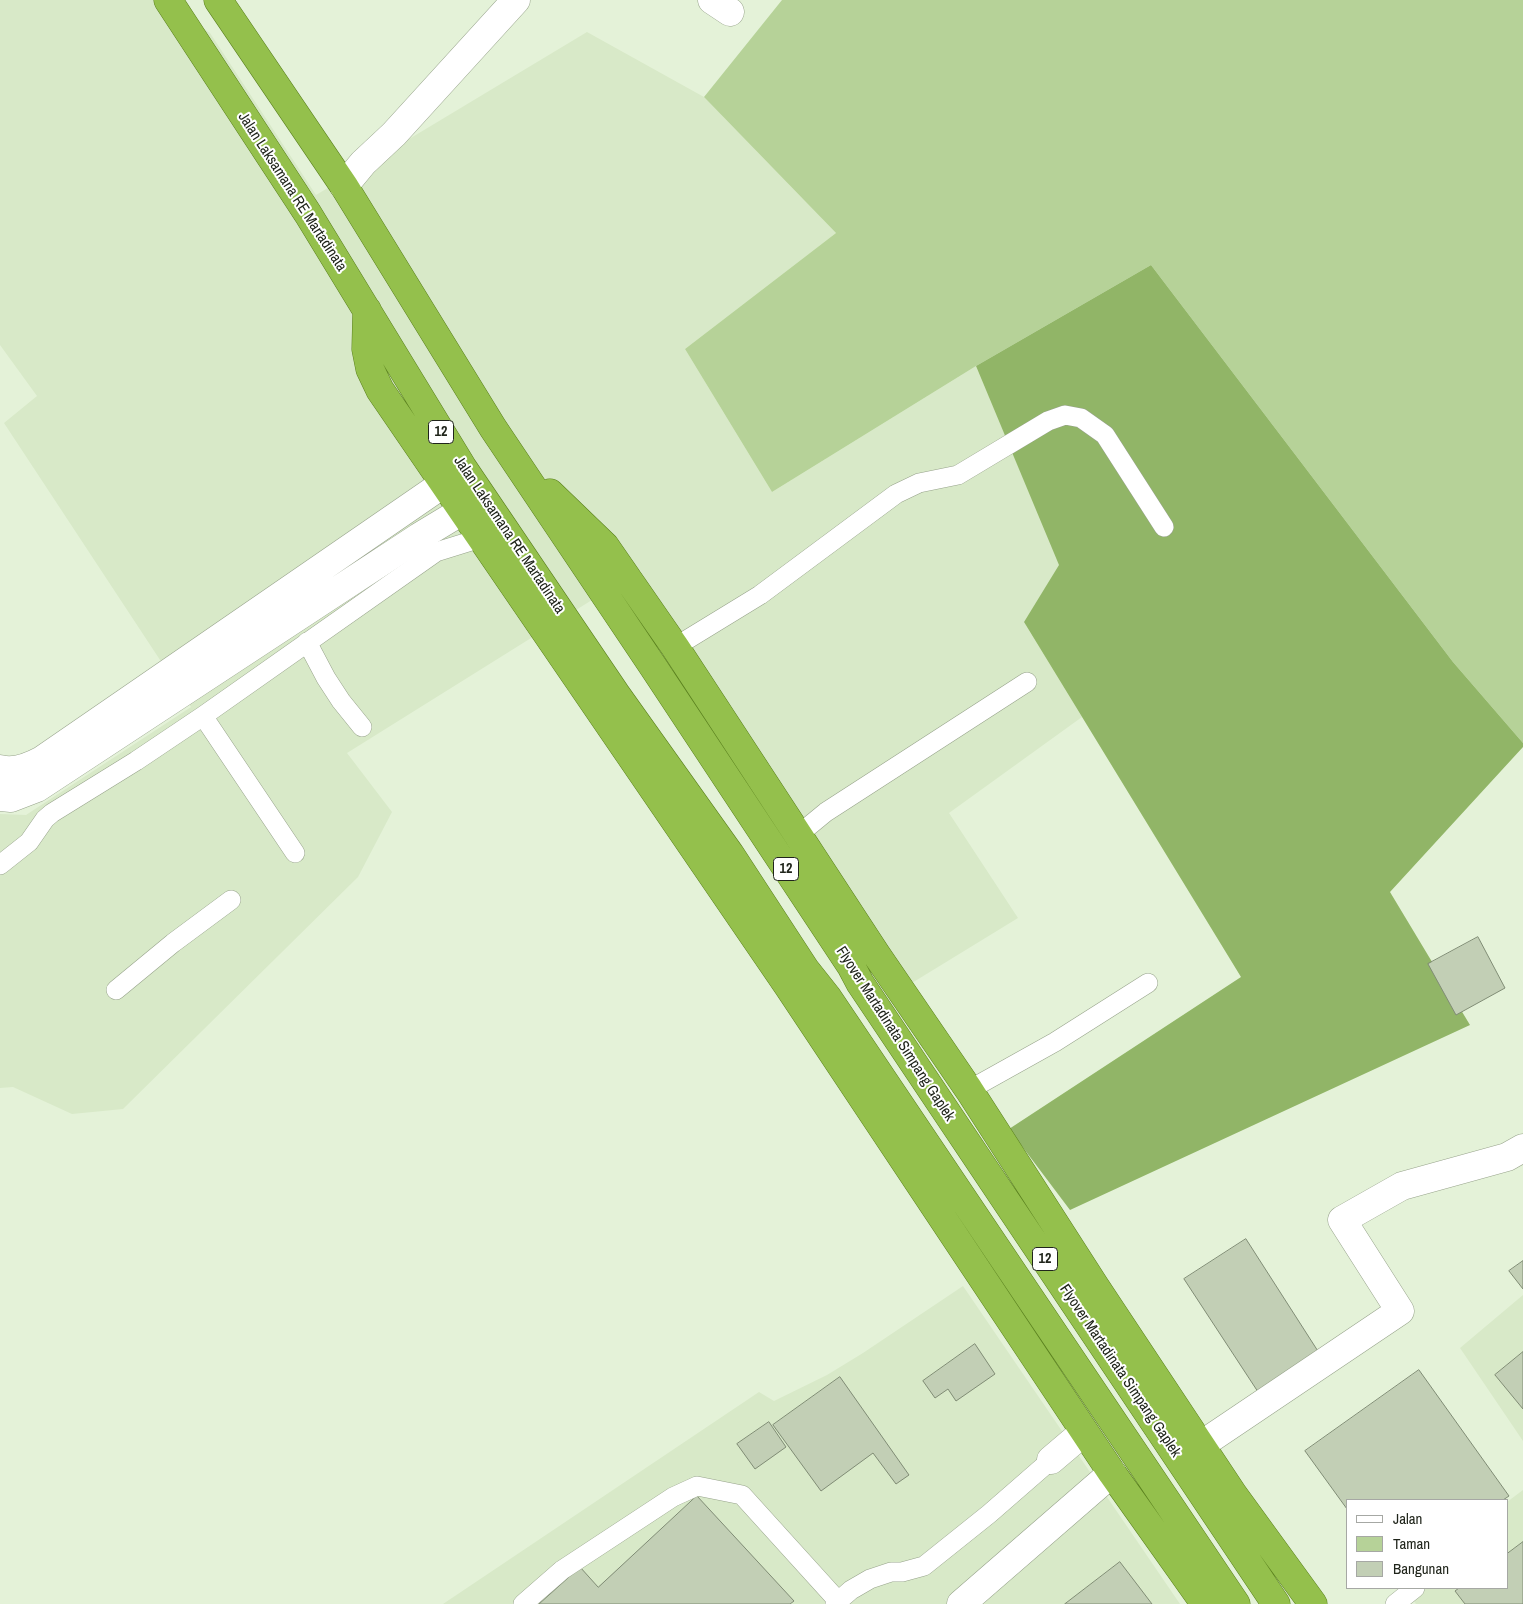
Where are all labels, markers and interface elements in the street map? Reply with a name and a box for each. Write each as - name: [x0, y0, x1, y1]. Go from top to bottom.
- street label: Jalan Laksamana RE Martadinata: [234, 109, 350, 275]
- road number: 12: [428, 421, 454, 444]
- street label: Jalan Laksamana RE Martadinata: [450, 453, 568, 617]
- road number: 12: [774, 858, 798, 881]
- street label: Flyover Martadinata Simpang Gaplek: [832, 943, 958, 1125]
- road number: 12: [1032, 1248, 1058, 1270]
- street label: Flyover Martadinata Simpang Gaplek: [1055, 1281, 1185, 1461]
- legend: [1346, 1499, 1508, 1589]
- text: Jalan: [1393, 1508, 1422, 1529]
- text: Taman: [1393, 1533, 1430, 1554]
- text: Bangunan: [1393, 1558, 1449, 1579]

